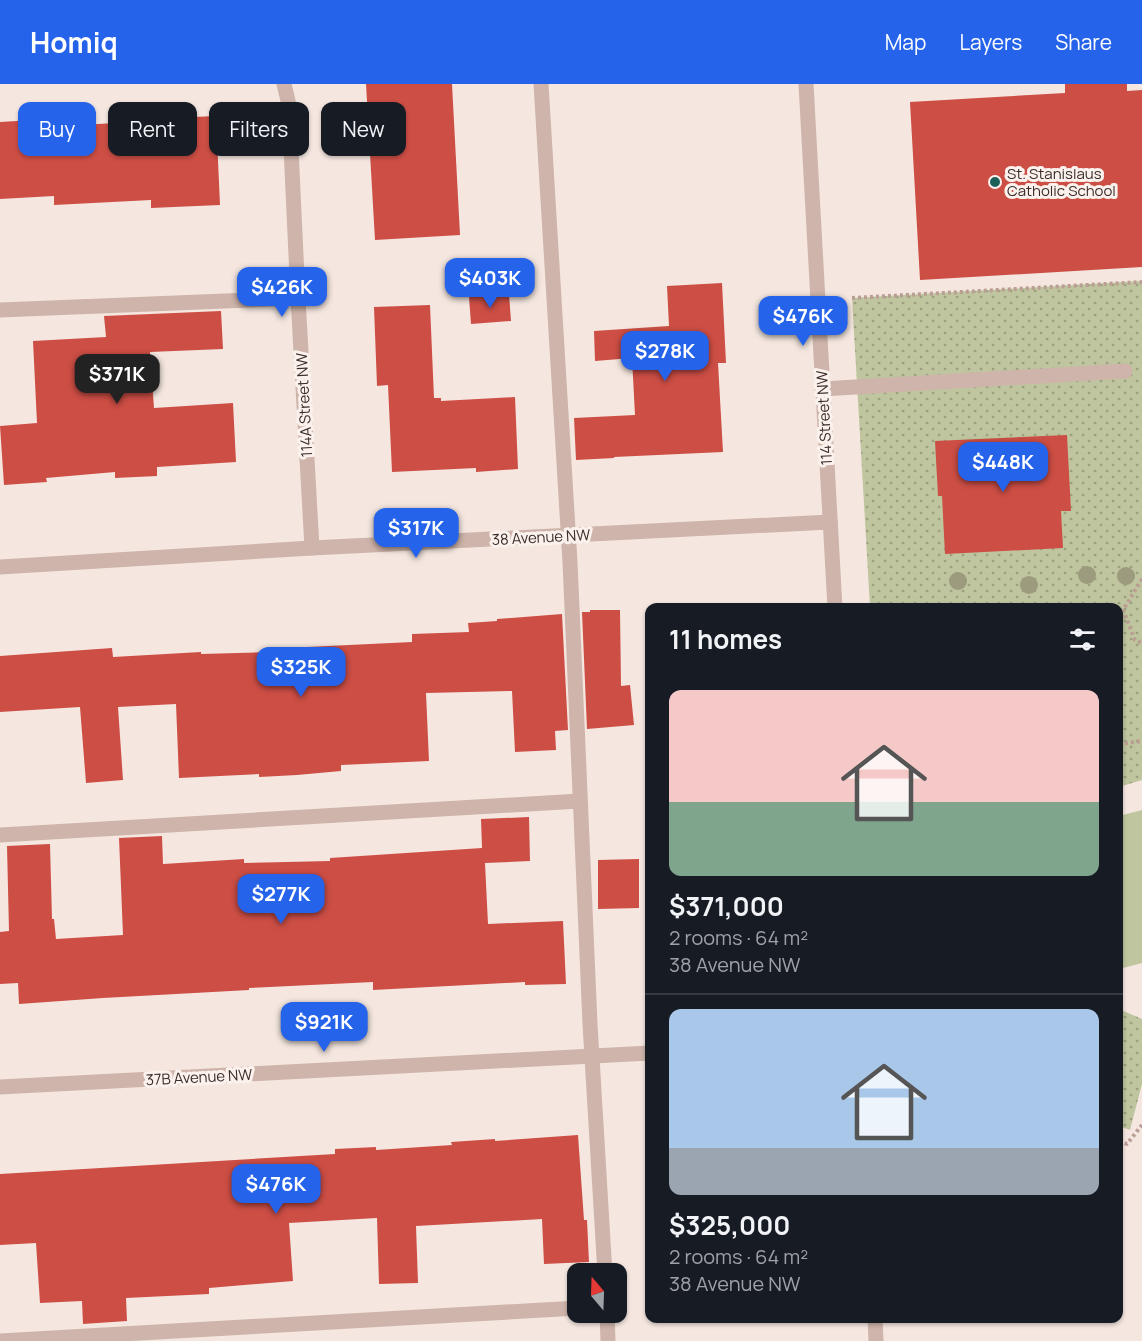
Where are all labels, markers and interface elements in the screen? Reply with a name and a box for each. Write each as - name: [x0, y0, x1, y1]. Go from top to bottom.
- text: Homiq: [30, 23, 118, 61]
- text: Map: [885, 28, 926, 56]
- text: Layers: [959, 28, 1022, 56]
- text: Share: [1055, 28, 1112, 56]
- chip: Buy: [18, 102, 96, 156]
- chip: Rent: [108, 102, 197, 156]
- chip: Filters: [209, 102, 309, 156]
- chip: New: [321, 102, 406, 156]
- place label: St. Stanislaus Catholic School: [1007, 163, 1116, 201]
- marker: St. Stanislaus Catholic School: [988, 175, 1002, 189]
- pin: $403K: [448, 258, 532, 309]
- text: $403K: [459, 264, 521, 291]
- pin: $426K: [240, 267, 324, 318]
- text: $426K: [251, 273, 313, 300]
- pin: $476K: [761, 296, 845, 347]
- text: $476K: [773, 302, 833, 329]
- pin: $278K: [623, 331, 707, 382]
- text: $278K: [635, 337, 695, 364]
- street label: 114A Street NW: [291, 352, 317, 458]
- pin: $371K: [75, 354, 159, 405]
- text: $371K: [89, 360, 145, 387]
- street label: 114 Street NW: [811, 370, 837, 466]
- pin: $448K: [961, 442, 1045, 493]
- text: $448K: [972, 448, 1034, 475]
- pin: $317K: [374, 508, 458, 559]
- text: $317K: [388, 514, 444, 541]
- street label: 38 Avenue NW: [491, 524, 591, 550]
- text: 11 homes: [669, 621, 782, 657]
- icon: filters: [1066, 623, 1099, 656]
- pin: $325K: [259, 647, 343, 698]
- text: $325K: [271, 653, 331, 680]
- icon: home: [830, 729, 938, 837]
- pin: $277K: [239, 874, 323, 925]
- text: $277K: [252, 880, 310, 907]
- text: $371,000: [669, 888, 784, 924]
- text: 2 rooms · 64 m²: [669, 924, 808, 951]
- text: 38 Avenue NW: [669, 951, 801, 978]
- pin: $921K: [282, 1002, 366, 1053]
- text: $921K: [295, 1008, 353, 1035]
- icon: home: [830, 1048, 938, 1156]
- street label: 37B Avenue NW: [145, 1064, 253, 1090]
- pin: $476K: [234, 1164, 318, 1215]
- text: $476K: [246, 1170, 306, 1197]
- text: $325,000: [669, 1207, 790, 1243]
- text: 2 rooms · 64 m²: [669, 1243, 808, 1270]
- north arrow: [567, 1263, 627, 1323]
- map controls: [567, 1263, 627, 1323]
- text: 38 Avenue NW: [669, 1270, 801, 1297]

